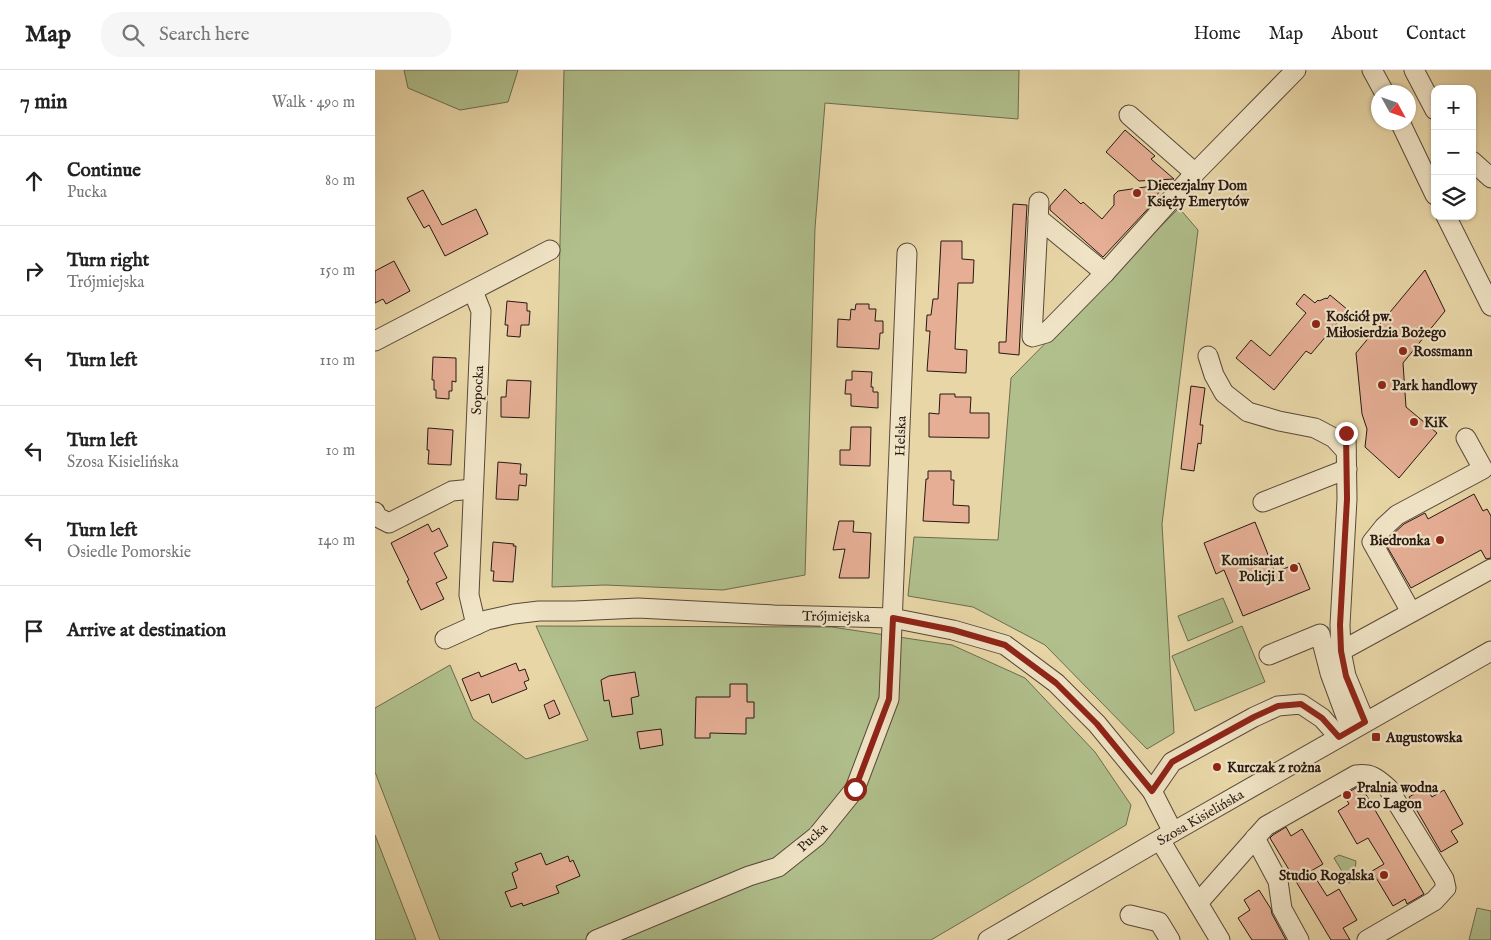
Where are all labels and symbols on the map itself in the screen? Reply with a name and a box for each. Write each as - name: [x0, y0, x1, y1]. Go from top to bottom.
- north arrow: [1371, 85, 1416, 130]
- place label: Diecezjalny Dom Księży Emerytów: [1147, 177, 1250, 211]
- marker: Diecezjalny Dom Księży Emerytów: [1131, 187, 1143, 199]
- place label: Kościół pw. Miłosierdzia Bożego: [1326, 308, 1446, 342]
- marker: Kościół pw. Miłosierdzia Bożego: [1310, 318, 1322, 330]
- place label: Rossmann: [1413, 343, 1473, 361]
- marker: Rossmann: [1397, 345, 1409, 357]
- street label: Sopocka: [468, 364, 488, 415]
- place label: Park handlowy: [1392, 377, 1478, 395]
- marker: Park handlowy: [1376, 379, 1388, 391]
- place label: KiK: [1424, 414, 1449, 432]
- street label: Helska: [891, 415, 911, 457]
- marker: KiK: [1408, 416, 1420, 428]
- route end: [1335, 422, 1358, 445]
- place label: Biedronka: [1370, 532, 1431, 550]
- marker: Biedronka: [1434, 534, 1446, 546]
- place label: Komisariat Policji I: [1221, 552, 1284, 586]
- marker: Komisariat Policji I: [1288, 562, 1300, 574]
- street label: Trójmiejska: [802, 607, 871, 627]
- place label: Augustowska: [1385, 729, 1463, 747]
- marker: Augustowska: [1370, 731, 1382, 743]
- place label: Kurczak z rożna: [1227, 759, 1322, 777]
- marker: Kurczak z rożna: [1211, 761, 1223, 773]
- route start: [844, 778, 867, 801]
- place label: Pralnia wodna Eco Lagon: [1357, 779, 1439, 813]
- street label: Szosa Kisielińska: [1154, 785, 1248, 850]
- marker: Pralnia wodna Eco Lagon: [1341, 789, 1353, 801]
- street label: Pucka: [794, 819, 832, 856]
- place label: Studio Rogalska: [1279, 867, 1375, 885]
- marker: Studio Rogalska: [1378, 869, 1390, 881]

